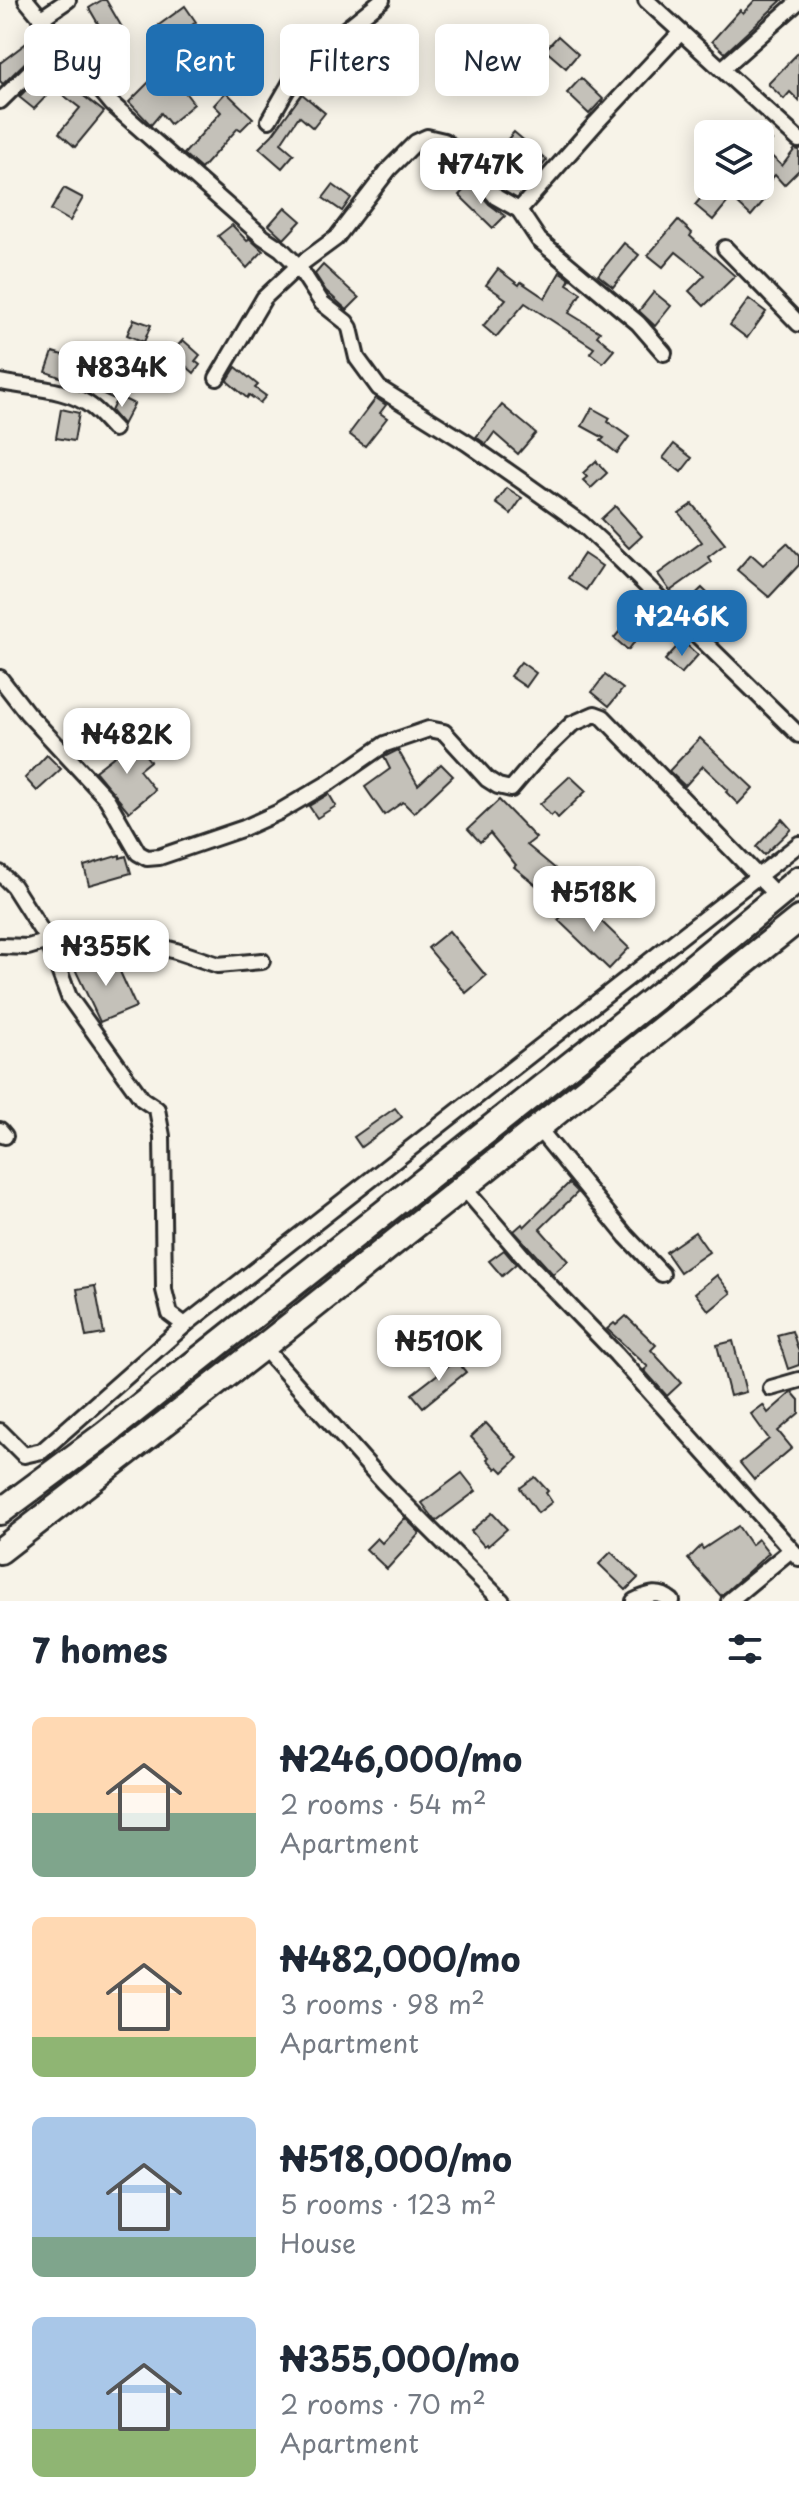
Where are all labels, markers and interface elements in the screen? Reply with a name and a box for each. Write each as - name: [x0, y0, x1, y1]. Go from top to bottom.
- chip: Buy: [24, 24, 130, 96]
- chip: Rent: [146, 24, 264, 96]
- chip: Filters: [280, 24, 419, 96]
- chip: New: [435, 24, 549, 96]
- map controls: [694, 120, 774, 200]
- button: layers: [694, 120, 774, 200]
- pin: ₦747K: [425, 138, 537, 206]
- text: ₦747K: [438, 144, 524, 183]
- pin: ₦834K: [66, 341, 178, 409]
- text: ₦834K: [76, 347, 168, 386]
- pin: ₦246K: [626, 590, 738, 658]
- text: ₦246K: [635, 596, 729, 635]
- pin: ₦482K: [71, 708, 183, 776]
- text: ₦482K: [81, 714, 173, 753]
- pin: ₦518K: [538, 866, 650, 934]
- text: ₦518K: [551, 872, 637, 911]
- pin: ₦355K: [50, 920, 162, 988]
- text: ₦355K: [61, 926, 151, 965]
- pin: ₦510K: [383, 1315, 495, 1383]
- text: ₦510K: [395, 1321, 483, 1360]
- text: 7 homes: [32, 1623, 168, 1675]
- icon: filters: [723, 1627, 767, 1671]
- text: ₦246,000/mo: [280, 1732, 522, 1784]
- icon: home: [96, 1749, 192, 1845]
- text: 2 rooms · 54 m²: [280, 1784, 487, 1823]
- text: Apartment: [280, 1823, 419, 1862]
- text: ₦482,000/mo: [280, 1932, 521, 1984]
- icon: home: [96, 1949, 192, 2045]
- text: 3 rooms · 98 m²: [280, 1984, 485, 2023]
- text: Apartment: [280, 2023, 419, 2062]
- text: ₦518,000/mo: [280, 2132, 512, 2184]
- icon: home: [96, 2149, 192, 2245]
- text: 5 rooms · 123 m²: [280, 2184, 496, 2223]
- text: House: [280, 2223, 356, 2262]
- text: ₦355,000/mo: [280, 2332, 520, 2384]
- icon: home: [96, 2349, 192, 2445]
- text: 2 rooms · 70 m²: [280, 2384, 486, 2423]
- text: Apartment: [280, 2423, 419, 2462]

